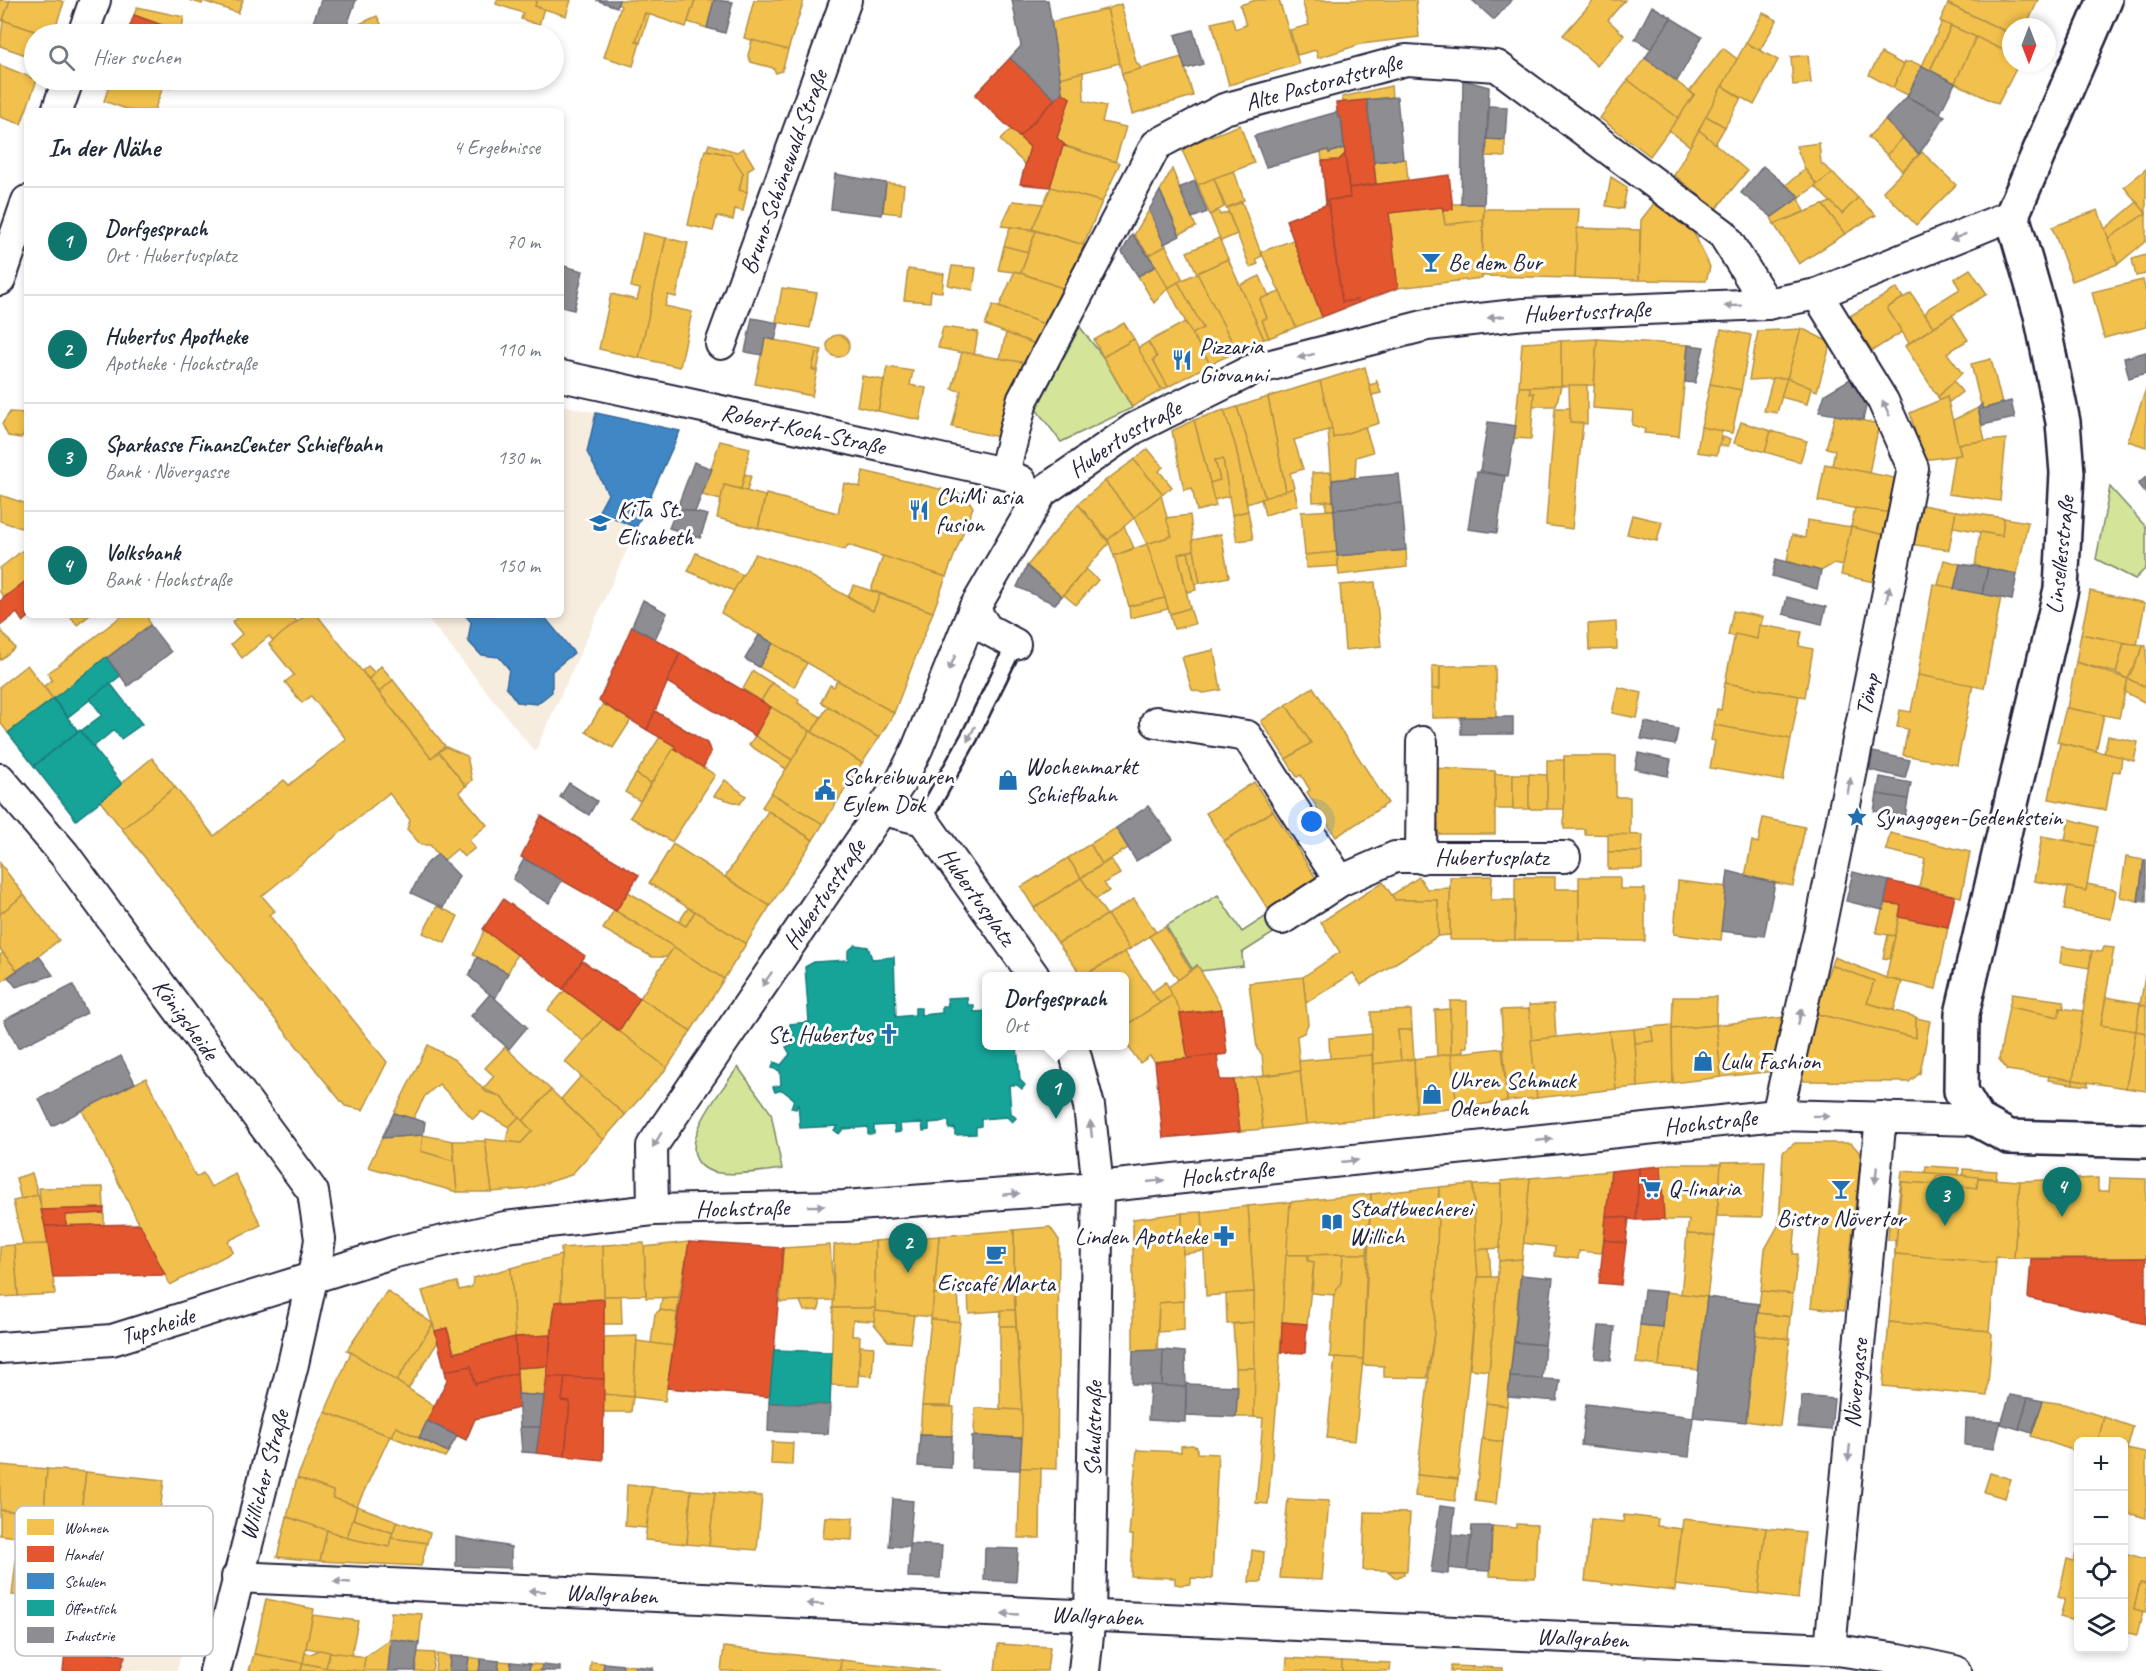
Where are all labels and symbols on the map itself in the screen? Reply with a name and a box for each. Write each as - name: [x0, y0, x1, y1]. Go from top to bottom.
- north arrow: [2002, 18, 2056, 72]
- street label: Alte Pastoratstraße: [1242, 46, 1407, 118]
- street label: Bruno-Schönewald-Straße: [733, 64, 835, 278]
- one-way arrow: [1948, 232, 1966, 242]
- place label: Be dem Bur: [1448, 247, 1544, 277]
- bar icon: Be dem Bur: [1419, 250, 1443, 274]
- street label: Hubertusstraße: [1523, 294, 1653, 329]
- one-way arrow: [1723, 301, 1742, 310]
- one-way arrow: [1487, 312, 1506, 322]
- place label: Pizzaria Giovanni: [1199, 331, 1270, 389]
- restaurant icon: Pizzaria Giovanni: [1170, 348, 1194, 372]
- one-way arrow: [1296, 352, 1315, 362]
- street label: Hubertusstraße: [1063, 392, 1188, 484]
- street label: Robert-Koch-Straße: [718, 397, 890, 462]
- one-way arrow: [1881, 400, 1890, 417]
- place label: ChiMi asia fusion: [936, 481, 1024, 539]
- street label: Linsellesstraße: [2039, 492, 2081, 615]
- place label: KiTa St. Elisabeth: [617, 494, 694, 552]
- restaurant icon: ChiMi asia fusion: [907, 498, 931, 522]
- school or university icon: KiTa St. Elisabeth: [588, 511, 612, 535]
- one-way arrow: [1884, 585, 1893, 604]
- one-way arrow: [947, 654, 956, 672]
- street label: Tömp: [1848, 669, 1886, 718]
- one-way arrow: [966, 725, 976, 743]
- place label: Wochenmarkt Schiefbahn: [1025, 751, 1139, 809]
- place label: Schreibwaren Eylem Dok: [842, 761, 955, 819]
- shop icon: Wochenmarkt Schiefbahn: [996, 768, 1020, 792]
- one-way arrow: [1845, 776, 1854, 795]
- public building icon: Schreibwaren Eylem Dok: [813, 778, 837, 802]
- place label: Synagogen-Gedenkstein: [1874, 802, 2063, 832]
- place icon: Synagogen-Gedenkstein: [1845, 805, 1869, 829]
- your location: [1297, 807, 1326, 836]
- street label: Hubertusstraße: [776, 832, 873, 955]
- street label: Hubertusplatz: [932, 842, 1024, 953]
- street label: Hubertusplatz: [1435, 842, 1551, 872]
- one-way arrow: [761, 970, 773, 986]
- street label: Königsheide: [146, 973, 227, 1068]
- one-way arrow: [1795, 1008, 1805, 1027]
- place label: St. Hubertus: [767, 1019, 875, 1049]
- church icon: St. Hubertus: [877, 1022, 901, 1046]
- place label: Lulu Fashion: [1720, 1046, 1821, 1076]
- shop icon: Lulu Fashion: [1691, 1049, 1715, 1073]
- place label: Uhren Schmuck Odenbach: [1449, 1065, 1578, 1123]
- pin: 1: [1036, 1070, 1076, 1119]
- shop icon: Uhren Schmuck Odenbach: [1420, 1082, 1444, 1106]
- street label: Hochstraße: [1662, 1102, 1760, 1142]
- one-way arrow: [1812, 1111, 1831, 1121]
- one-way arrow: [1086, 1120, 1096, 1139]
- one-way arrow: [652, 1131, 663, 1148]
- one-way arrow: [1534, 1135, 1553, 1145]
- street label: Hochstraße: [1179, 1153, 1277, 1193]
- one-way arrow: [1340, 1156, 1359, 1166]
- one-way arrow: [1871, 1165, 1881, 1184]
- pin: 4: [2042, 1168, 2082, 1217]
- place label: Q-linaria: [1668, 1173, 1742, 1203]
- one-way arrow: [1146, 1176, 1165, 1186]
- supermarket icon: Q-linaria: [1639, 1176, 1663, 1200]
- pin: 3: [1926, 1176, 1964, 1226]
- bar icon: Bistro Növertor: [1829, 1177, 1853, 1201]
- one-way arrow: [1002, 1189, 1021, 1199]
- street label: Hochstraße: [696, 1192, 792, 1224]
- place label: Stadtbuecherei Willich: [1349, 1193, 1476, 1251]
- one-way arrow: [807, 1202, 826, 1211]
- place label: Bistro Növertor: [1777, 1203, 1908, 1233]
- library icon: Stadtbuecherei Willich: [1320, 1210, 1344, 1234]
- place label: Linden Apotheke: [1075, 1221, 1209, 1251]
- pin: 2: [888, 1224, 928, 1273]
- pharmacy icon: Linden Apotheke: [1212, 1224, 1236, 1248]
- cafe icon: Eiscafé Marta: [984, 1242, 1008, 1266]
- place label: Eiscafé Marta: [937, 1268, 1056, 1298]
- street label: Tupsheide: [117, 1300, 200, 1351]
- street label: Növergasse: [1836, 1335, 1875, 1429]
- street label: Schulstraße: [1077, 1379, 1109, 1477]
- street label: Willicher Straße: [232, 1405, 296, 1543]
- one-way arrow: [1844, 1443, 1854, 1462]
- legend: [15, 1506, 213, 1656]
- text: Wohnen: [64, 1518, 109, 1538]
- text: Handel: [64, 1545, 105, 1565]
- text: Schulen: [64, 1572, 106, 1592]
- street label: Wallgraben: [565, 1577, 659, 1611]
- one-way arrow: [332, 1578, 351, 1587]
- one-way arrow: [527, 1587, 546, 1596]
- text: Öffentlich: [64, 1599, 117, 1619]
- street label: Wallgraben: [1051, 1599, 1145, 1633]
- one-way arrow: [806, 1600, 825, 1609]
- one-way arrow: [1001, 1609, 1020, 1618]
- street label: Wallgraben: [1536, 1621, 1630, 1655]
- text: Industrie: [64, 1626, 116, 1646]

